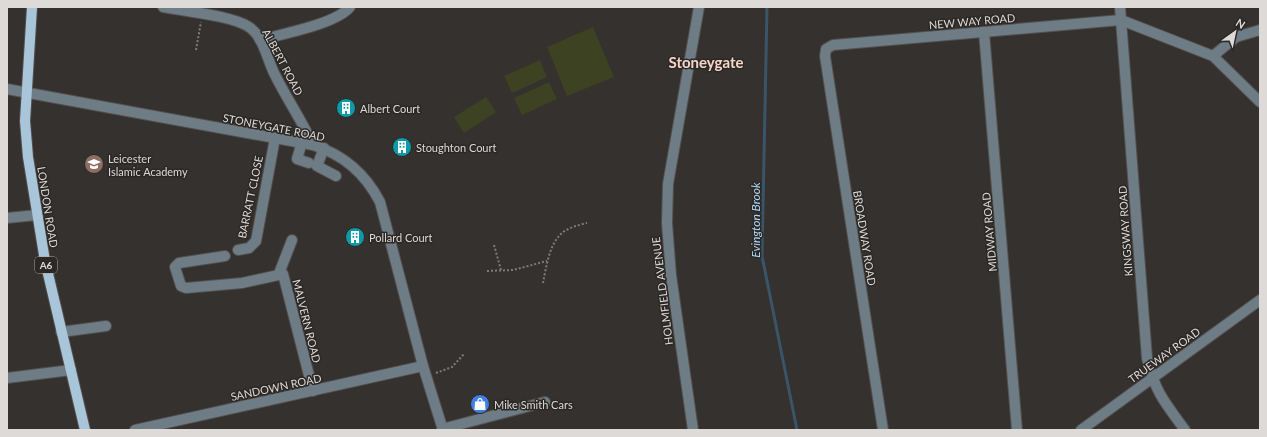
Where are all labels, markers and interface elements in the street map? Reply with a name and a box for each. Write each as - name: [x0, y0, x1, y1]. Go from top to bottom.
- street label: NEW WAY ROAD: [928, 11, 1016, 31]
- north arrow: [1215, 12, 1255, 52]
- text: N: [1234, 15, 1248, 31]
- street label: ALBERT ROAD: [260, 27, 306, 97]
- district label: Stoneygate: [669, 53, 743, 71]
- building icon: Albert Court: [335, 97, 357, 119]
- place label: Albert Court: [360, 102, 420, 115]
- street label: STONEYGATE ROAD: [222, 111, 326, 143]
- building icon: Stoughton Court: [391, 136, 413, 158]
- place label: Stoughton Court: [416, 141, 497, 154]
- place label: Leicester Islamic Academy: [108, 152, 188, 178]
- school or university icon: Leicester Islamic Academy: [83, 153, 105, 175]
- street label: BARRATT CLOSE: [235, 154, 265, 240]
- street label: LONDON ROAD: [35, 165, 61, 249]
- water label: Evington Brook: [748, 182, 763, 258]
- street label: KINGSWAY ROAD: [1115, 185, 1135, 277]
- street label: BROADWAY ROAD: [851, 189, 879, 287]
- street label: MIDWAY ROAD: [979, 192, 999, 272]
- building icon: Pollard Court: [344, 226, 366, 248]
- place label: Pollard Court: [369, 231, 433, 244]
- street label: HOLMFIELD AVENUE: [649, 236, 675, 346]
- road number: A6: [35, 257, 57, 273]
- street label: MALVERN ROAD: [290, 278, 324, 364]
- street label: TRUEWAY ROAD: [1125, 325, 1203, 385]
- street label: SANDOWN ROAD: [229, 371, 323, 403]
- shop icon: Mike Smith Cars: [469, 393, 491, 415]
- place label: Mike Smith Cars: [494, 398, 573, 411]

